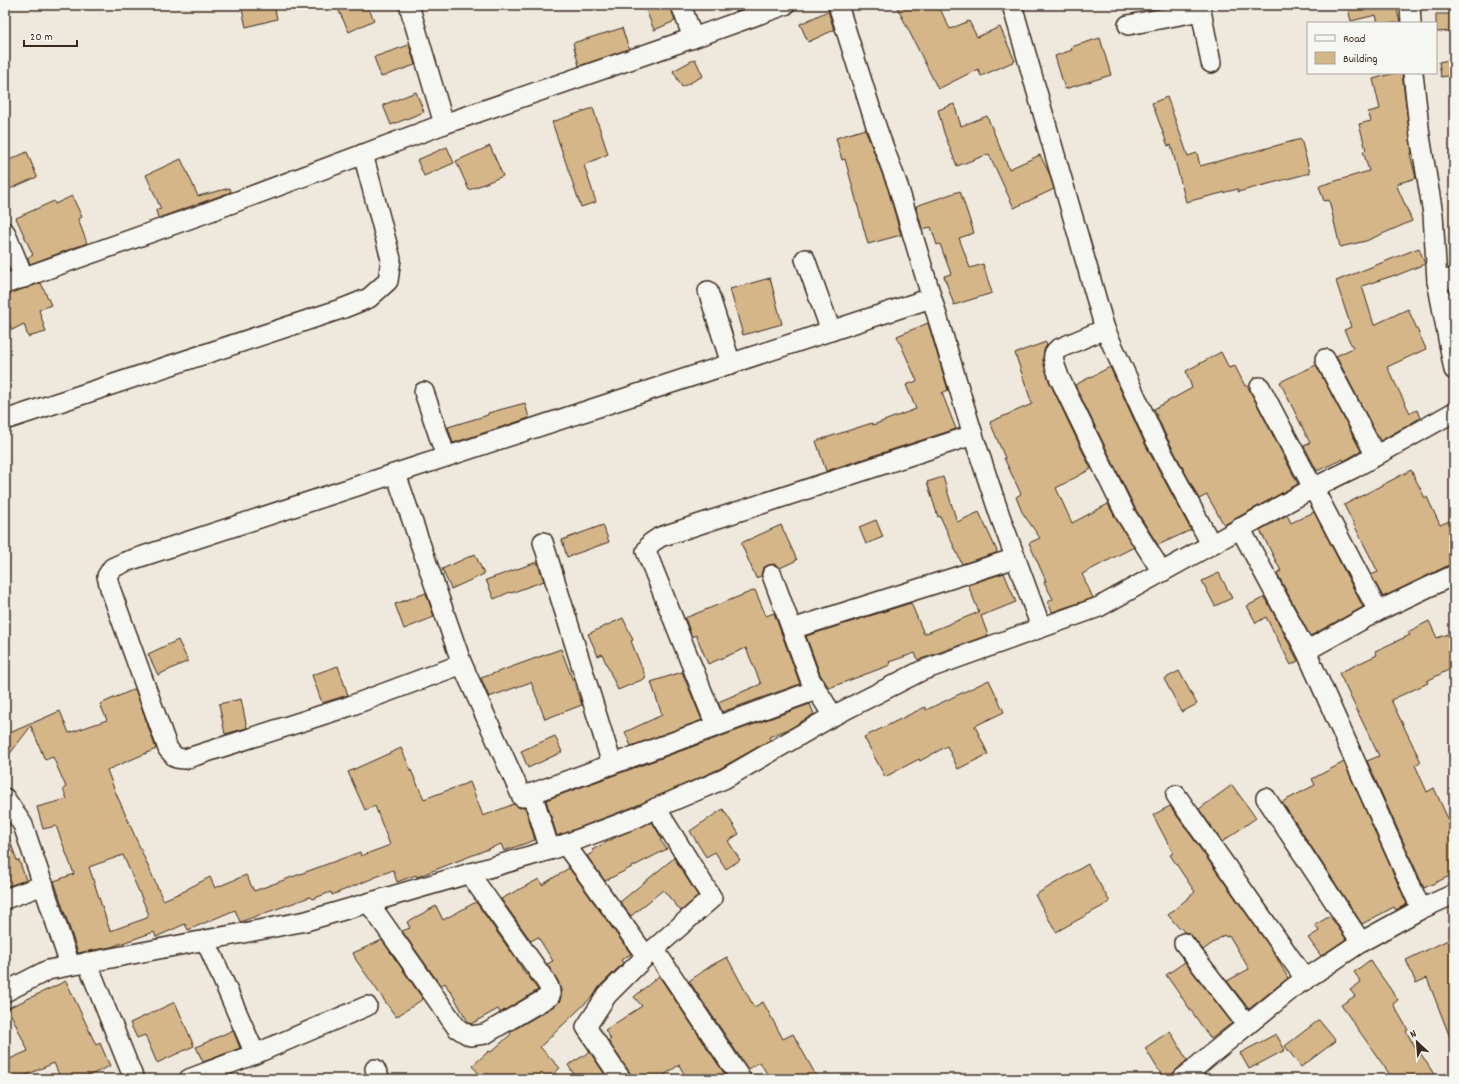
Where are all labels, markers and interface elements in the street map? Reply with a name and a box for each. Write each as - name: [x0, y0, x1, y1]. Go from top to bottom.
- scale bar: [24, 22, 77, 48]
- legend: [1307, 22, 1437, 74]
- text: 20 m: [30, 29, 53, 46]
- text: Road: [1343, 31, 1365, 48]
- text: Building: [1343, 51, 1378, 68]
- north arrow: [1397, 1022, 1437, 1062]
- text: N: [1408, 1026, 1420, 1043]

